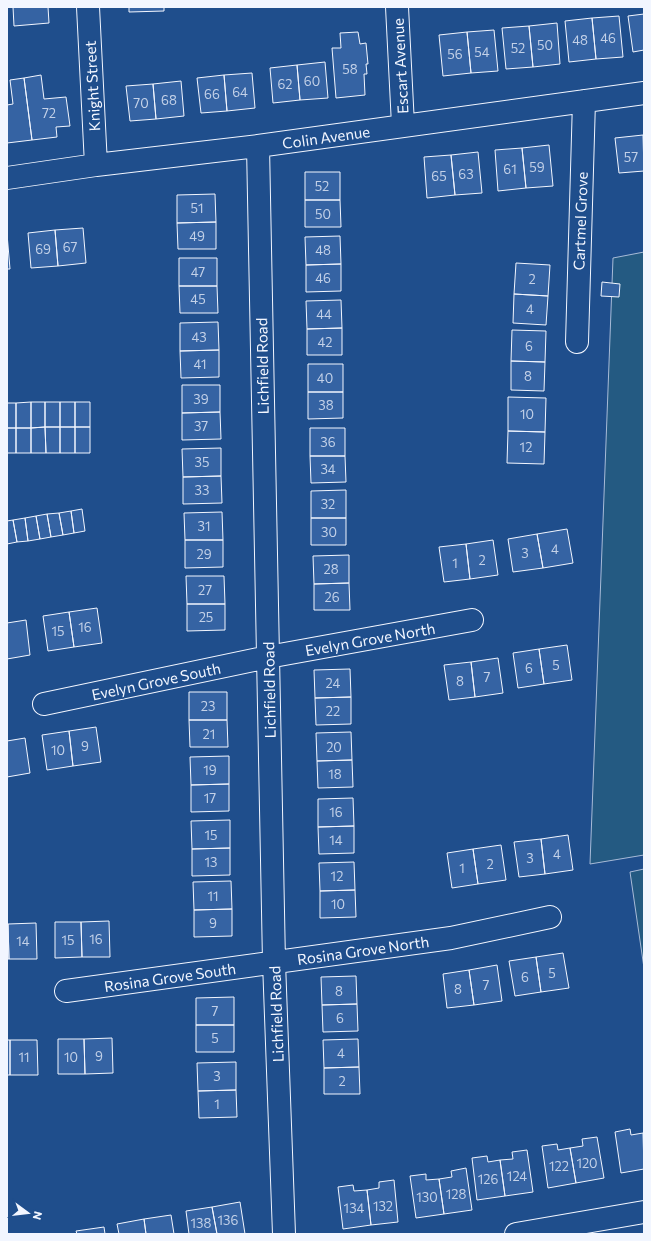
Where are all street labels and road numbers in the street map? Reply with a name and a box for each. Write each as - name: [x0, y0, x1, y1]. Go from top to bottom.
- street label: Escart Avenue: [388, 18, 411, 114]
- street label: Knight Street: [81, 40, 103, 132]
- street label: Colin Avenue: [281, 122, 371, 152]
- street label: Cartmel Grove: [569, 171, 591, 271]
- street label: Lichfield Road: [252, 318, 272, 414]
- street label: Evelyn Grove North: [304, 619, 436, 659]
- street label: Lichfield Road: [259, 642, 279, 738]
- street label: Evelyn Grove South: [90, 659, 222, 703]
- street label: Rosina Grove North: [296, 932, 430, 968]
- street label: Rosina Grove South: [103, 959, 237, 995]
- street label: Lichfield Road: [265, 965, 287, 1063]

